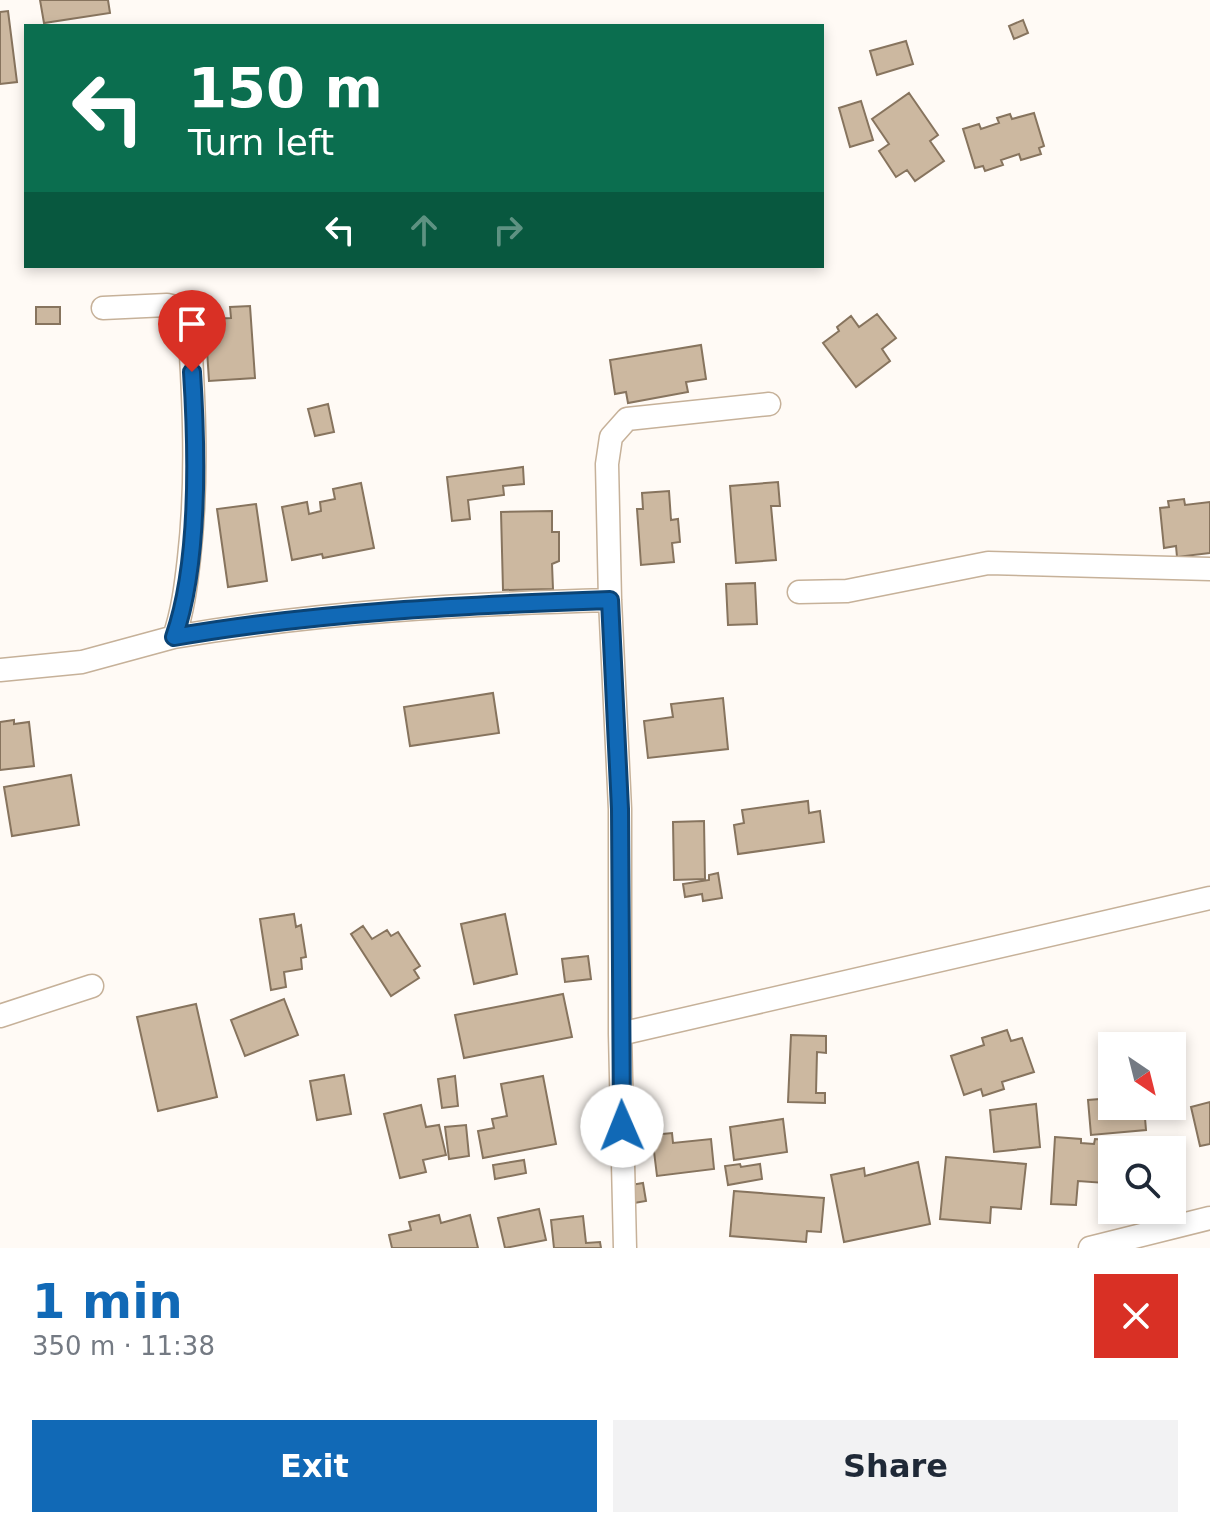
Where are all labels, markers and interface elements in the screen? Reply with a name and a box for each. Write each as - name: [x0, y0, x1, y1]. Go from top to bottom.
- text: 150 m: [188, 55, 383, 120]
- icon: left: [56, 56, 160, 160]
- text: Turn left: [188, 122, 334, 163]
- icon: left: [318, 208, 362, 252]
- icon: ahead: [402, 208, 446, 252]
- icon: right: [486, 208, 530, 252]
- pin: [158, 290, 226, 372]
- icon: arrive: [170, 302, 214, 346]
- north arrow: [1098, 1032, 1186, 1120]
- map controls: [1098, 1032, 1186, 1224]
- position arrow: [580, 1084, 664, 1168]
- button: search: [1098, 1136, 1186, 1224]
- text: 1 min: [32, 1273, 183, 1329]
- button: close: [1094, 1274, 1178, 1358]
- text: 350 m · 11:38: [32, 1331, 215, 1361]
- button: Exit: [32, 1420, 597, 1512]
- button: Share: [613, 1420, 1178, 1512]

